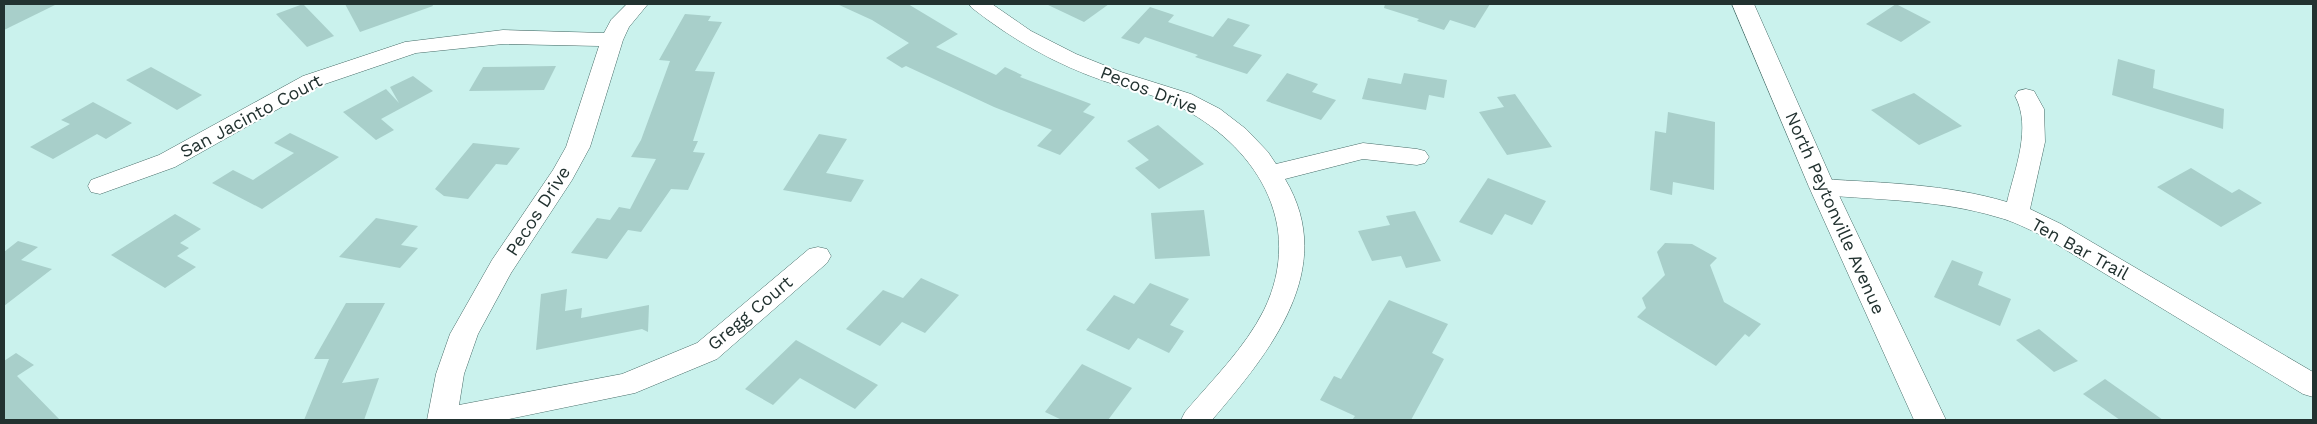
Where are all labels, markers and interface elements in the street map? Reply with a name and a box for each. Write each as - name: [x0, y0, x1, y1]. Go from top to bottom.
- street label: Pecos Drive: [1098, 61, 1201, 118]
- street label: San Jacinto Court: [176, 69, 326, 162]
- street label: North Peytonville Avenue: [1781, 108, 1890, 317]
- street label: Pecos Drive: [501, 162, 574, 259]
- street label: Ten Bar Trail: [2028, 213, 2133, 284]
- street label: Gregg Court: [703, 271, 797, 354]

